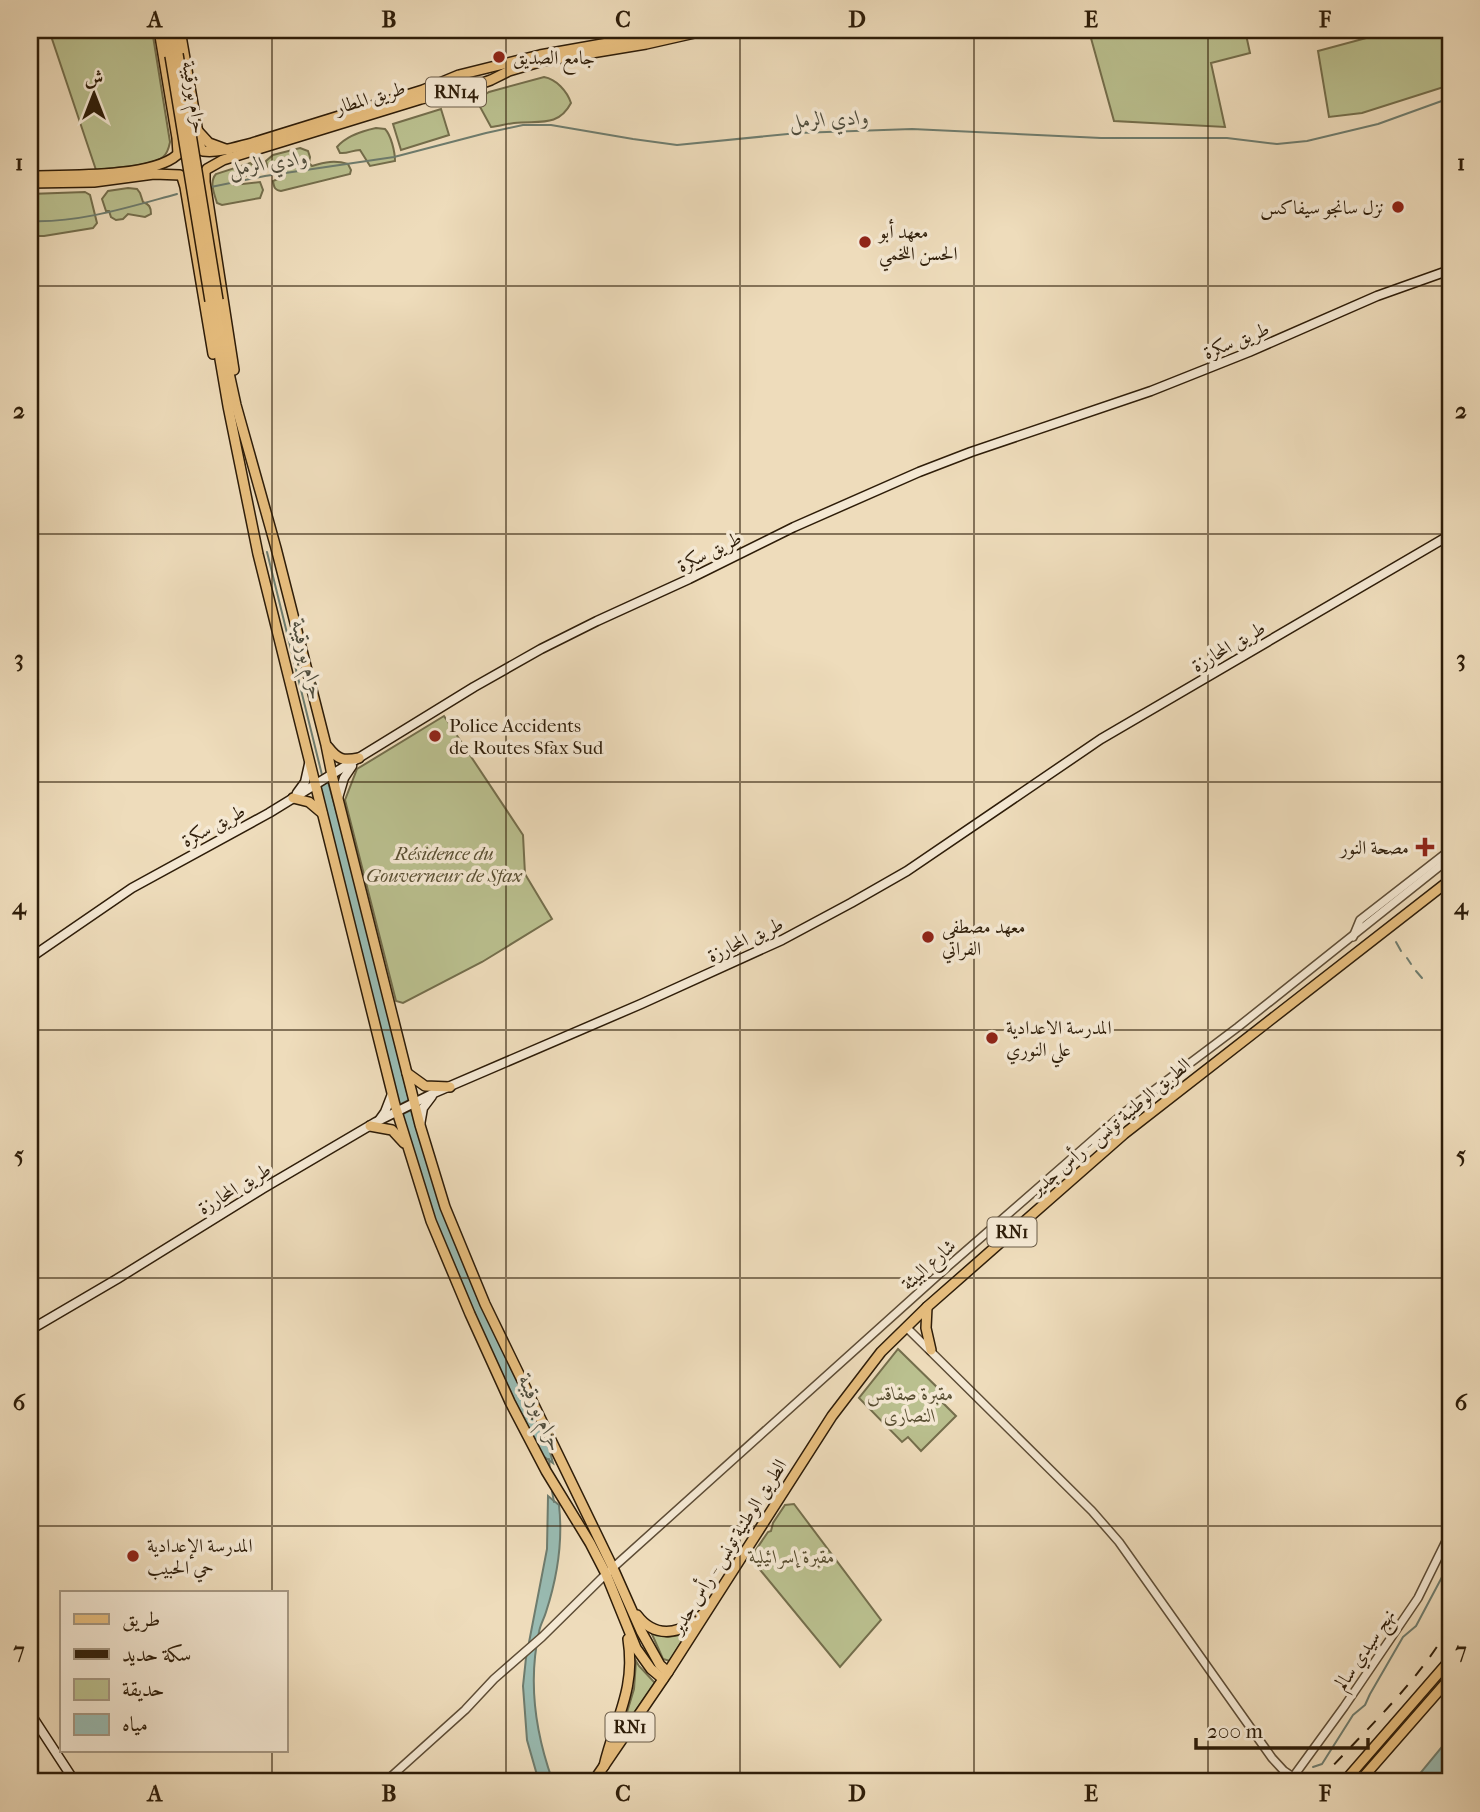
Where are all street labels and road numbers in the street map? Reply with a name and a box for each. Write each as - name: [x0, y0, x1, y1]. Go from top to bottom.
- street label: حزام بورقيبة: [172, 59, 211, 136]
- street label: طريق المطار: [331, 77, 408, 121]
- road number: RN14: [426, 78, 486, 106]
- street label: طريق سكرة: [1200, 318, 1273, 365]
- street label: طريق سكرة: [674, 527, 746, 578]
- street label: طريق المحارزة: [1188, 617, 1270, 678]
- street label: طريق سكرة: [178, 800, 250, 853]
- street label: طريق المحارزة: [704, 913, 787, 968]
- street label: الطريق الوطنية تونس - رأس جدير: [1024, 1052, 1196, 1203]
- street label: طريق المحارزة: [194, 1158, 276, 1220]
- road number: RN1: [988, 1218, 1036, 1246]
- street label: شارع البيئة: [897, 1235, 963, 1298]
- street label: الطريق الوطنية تونس - رأس جدير: [663, 1454, 793, 1641]
- street label: نهج سيدي سالم: [1330, 1605, 1405, 1698]
- road number: RN1: [606, 1712, 654, 1742]

